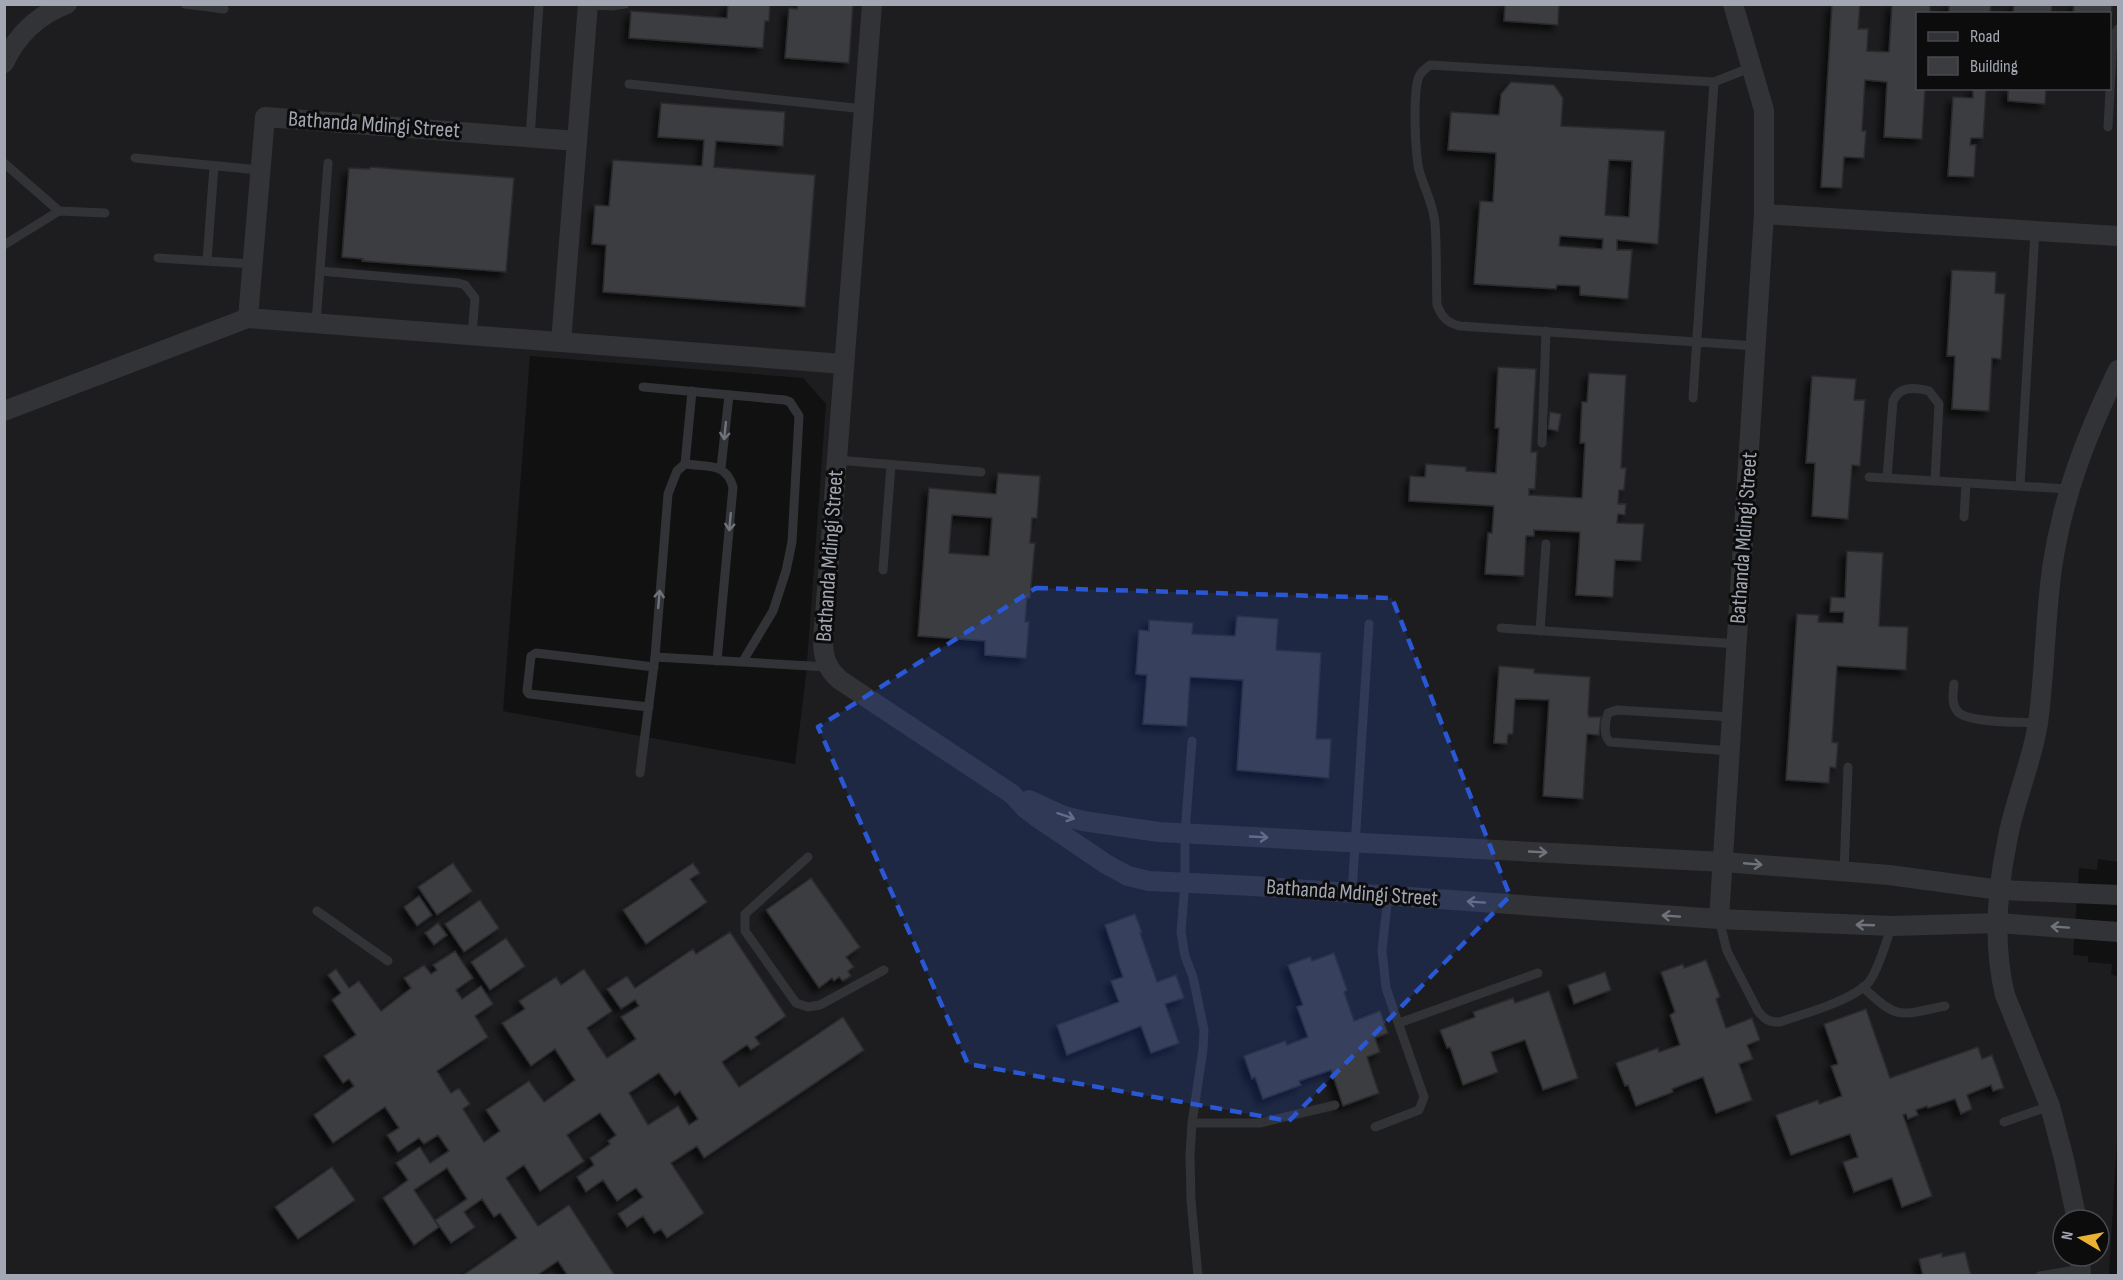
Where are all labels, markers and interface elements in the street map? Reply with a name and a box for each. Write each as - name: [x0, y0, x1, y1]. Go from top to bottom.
- legend: [1916, 12, 2111, 90]
- text: Road: [1970, 26, 2000, 47]
- text: Building: [1970, 56, 2018, 77]
- street label: Bathanda Mdingi Street: [287, 106, 461, 144]
- one-way arrow: [719, 421, 730, 441]
- street label: Bathanda Mdingi Street: [1725, 451, 1763, 625]
- street label: Bathanda Mdingi Street: [811, 469, 849, 643]
- one-way arrow: [724, 512, 735, 532]
- one-way arrow: [653, 589, 664, 609]
- one-way arrow: [1056, 811, 1075, 822]
- one-way arrow: [1249, 832, 1269, 843]
- one-way arrow: [1527, 847, 1547, 858]
- one-way arrow: [1743, 859, 1763, 870]
- street label: Bathanda Mdingi Street: [1265, 874, 1439, 912]
- one-way arrow: [1467, 897, 1487, 908]
- one-way arrow: [1661, 910, 1681, 921]
- one-way arrow: [1856, 919, 1876, 930]
- one-way arrow: [2051, 921, 2071, 932]
- north arrow: [2051, 1208, 2111, 1268]
- text: N: [2058, 1230, 2078, 1242]

